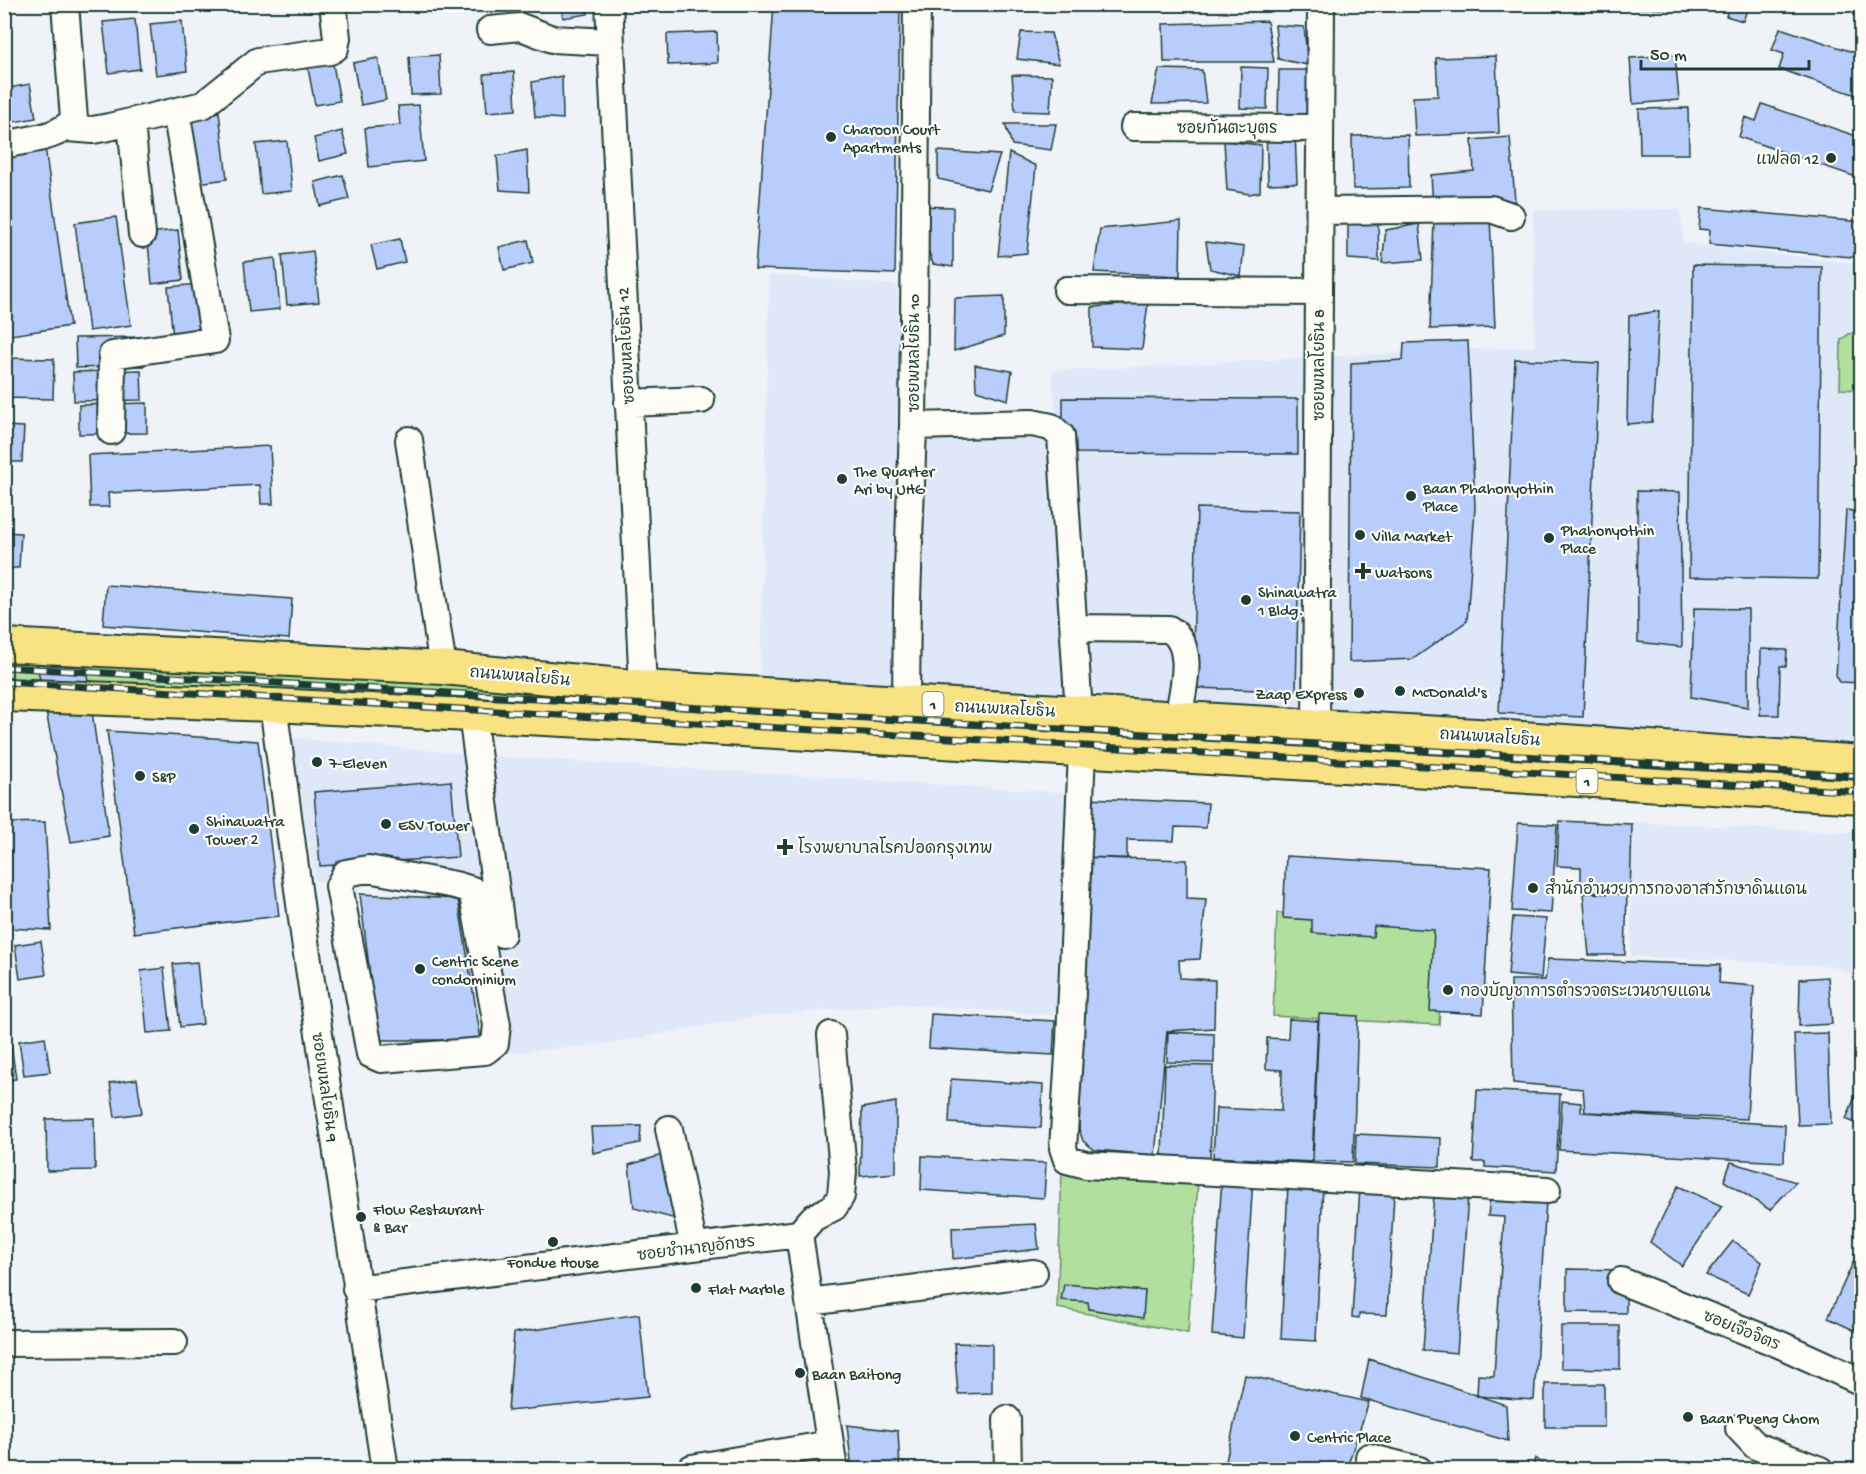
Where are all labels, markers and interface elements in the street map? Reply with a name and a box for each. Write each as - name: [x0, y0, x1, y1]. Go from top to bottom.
- scale bar: [1641, 33, 1809, 71]
- text: 50 m: [1650, 46, 1687, 67]
- street label: ซอยกันตะบุตร: [1177, 117, 1277, 140]
- place label: Charoon Court Apartments: [843, 122, 941, 159]
- marker: Charoon Court Apartments: [824, 130, 838, 144]
- place label: แฟลต 12: [1756, 149, 1819, 171]
- marker: แฟลต 12: [1824, 151, 1838, 165]
- street label: ซอยพหลโยธิน 12: [611, 287, 641, 405]
- street label: ซอยพหลโยธิน 10: [902, 294, 926, 412]
- street label: ซอยพหลโยธิน 8: [1307, 309, 1331, 421]
- place label: The Quarter Ari by UHG: [853, 464, 935, 501]
- marker: The Quarter Ari by UHG: [835, 472, 849, 486]
- place label: Baan Phahonyothin Place: [1422, 481, 1554, 518]
- marker: Baan Phahonyothin Place: [1404, 489, 1418, 503]
- place label: Phahonyothin Place: [1560, 523, 1655, 560]
- marker: Villa Market: [1353, 528, 1367, 542]
- place label: Villa Market: [1371, 529, 1453, 548]
- marker: Phahonyothin Place: [1542, 531, 1556, 545]
- marker: Watsons: [1356, 564, 1370, 578]
- place label: Watsons: [1375, 565, 1433, 584]
- place label: Shinawatra 1 Bldg.: [1257, 585, 1337, 622]
- marker: Shinawatra 1 Bldg.: [1239, 593, 1253, 607]
- street label: ถนนพหลโยธิน: [469, 660, 572, 692]
- marker: McDonald's: [1393, 684, 1407, 698]
- place label: McDonald's: [1412, 685, 1488, 704]
- marker: Zaap Express: [1352, 686, 1366, 700]
- place label: Zaap Express: [1255, 687, 1348, 706]
- road number: 1: [922, 692, 944, 716]
- street label: ถนนพหลโยธิน: [954, 694, 1056, 724]
- street label: ถนนพหลโยธิน: [1439, 722, 1541, 753]
- marker: 7-Eleven: [310, 755, 324, 769]
- place label: 7-Eleven: [328, 756, 387, 775]
- marker: S&P: [133, 769, 147, 783]
- road number: 1: [1576, 769, 1598, 793]
- place label: S&P: [152, 770, 176, 789]
- place label: Shinawatra Tower 2: [205, 814, 285, 851]
- marker: ESV Tower: [379, 817, 393, 831]
- place label: ESV Tower: [398, 818, 470, 837]
- marker: Shinawatra Tower 2: [187, 822, 201, 836]
- place label: โรงพยาบาลโรคปอดกรุงเทพ: [798, 836, 993, 860]
- marker: โรงพยาบาลโรคปอดกรุงเทพ: [776, 838, 794, 856]
- place label: สำนักอำนวยการกองอาสารักษาดินแดน: [1545, 878, 1807, 901]
- marker: สำนักอำนวยการกองอาสารักษาดินแดน: [1526, 881, 1540, 895]
- place label: Centric Scene condominium: [432, 954, 519, 991]
- marker: Centric Scene condominium: [413, 962, 427, 976]
- place label: กองบัญชาการตำรวจตระเวนชายแดน: [1460, 980, 1711, 1003]
- marker: กองบัญชาการตำรวจตระเวนชายแดน: [1441, 983, 1455, 997]
- street label: ซอยพหลโยธิน 9: [305, 1031, 345, 1144]
- place label: Flow Restaurant & Bar: [372, 1202, 485, 1239]
- marker: Flow Restaurant & Bar: [354, 1210, 368, 1224]
- street label: ซอยชำนาญอักษร: [636, 1230, 757, 1267]
- marker: Fondue House: [546, 1235, 560, 1249]
- place label: Fondue House: [506, 1255, 600, 1274]
- marker: Flat Marble: [689, 1281, 703, 1295]
- place label: Flat Marble: [707, 1282, 786, 1301]
- street label: ซอยเจือจิตร: [1699, 1304, 1784, 1356]
- marker: Baan Baitong: [793, 1366, 807, 1380]
- place label: Baan Baitong: [811, 1367, 901, 1386]
- marker: Baan Pueng Chom: [1681, 1410, 1695, 1424]
- place label: Baan Pueng Chom: [1699, 1411, 1820, 1430]
- marker: Centric Place: [1288, 1429, 1302, 1443]
- place label: Centric Place: [1307, 1430, 1392, 1449]

